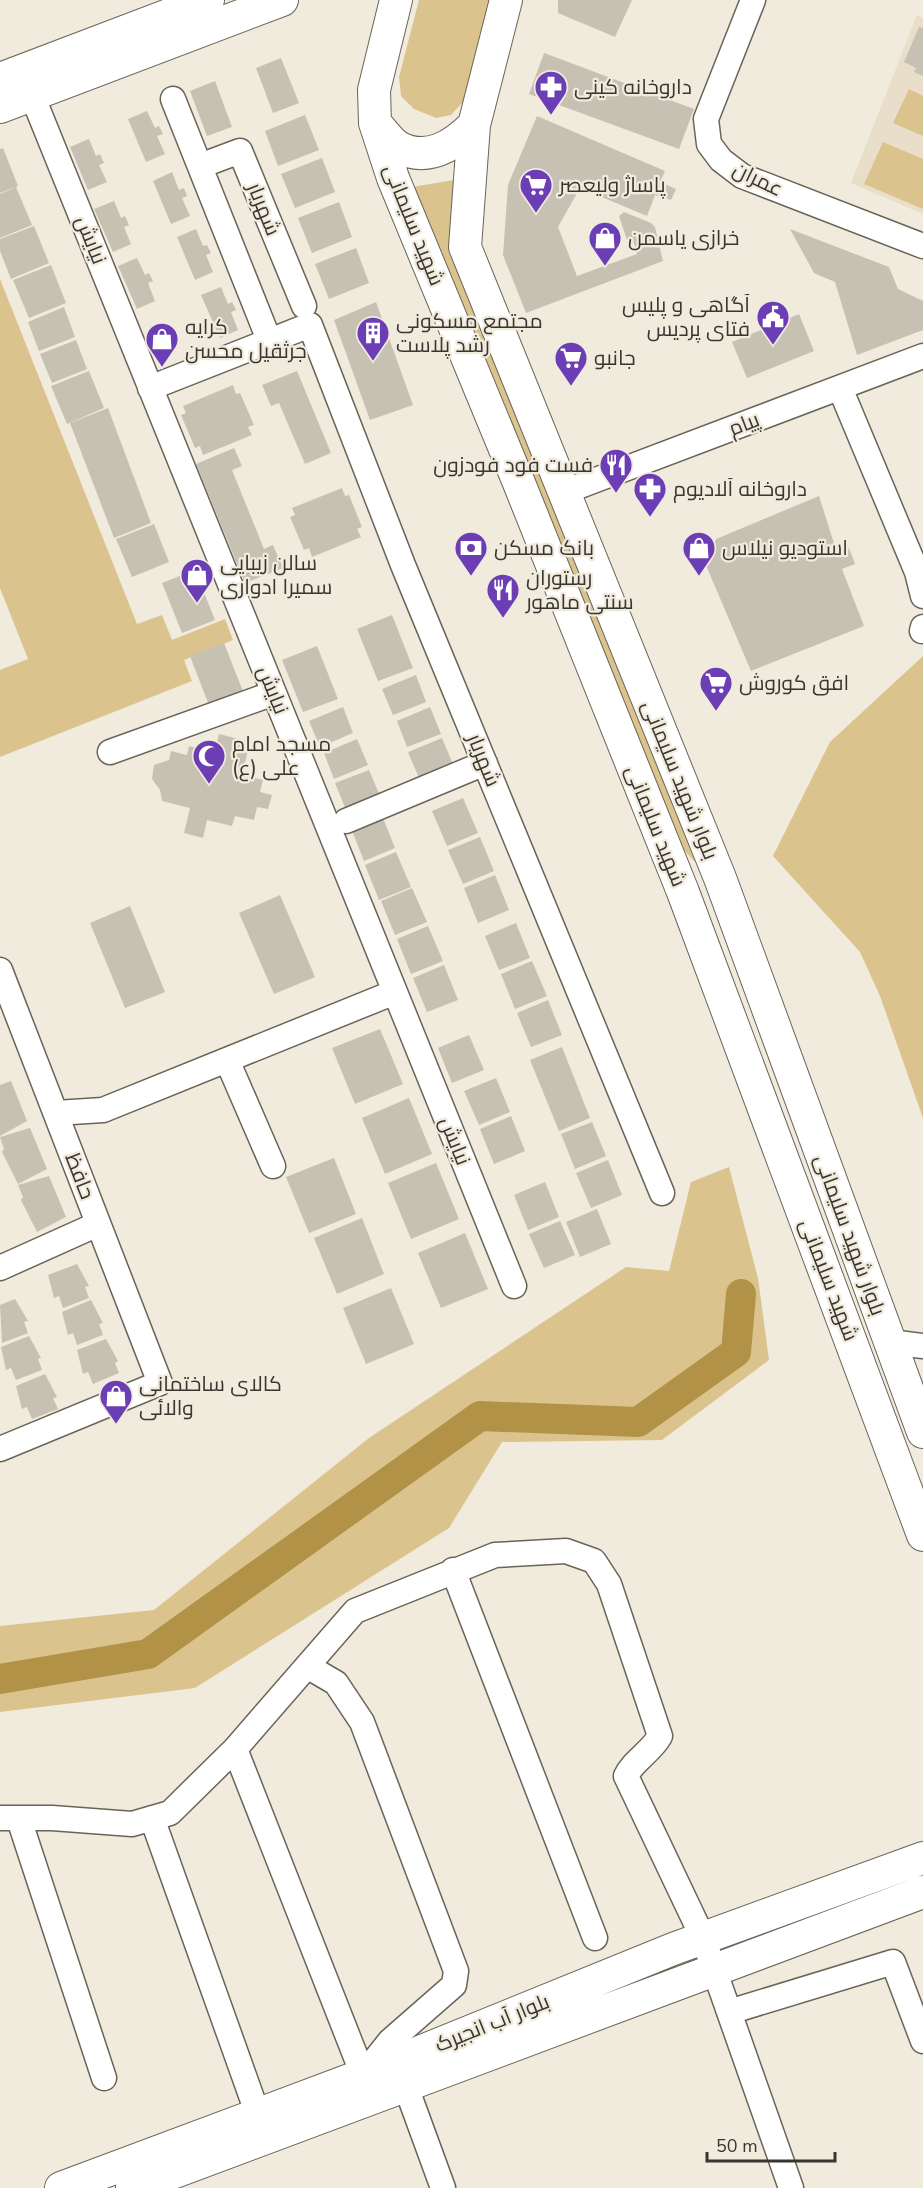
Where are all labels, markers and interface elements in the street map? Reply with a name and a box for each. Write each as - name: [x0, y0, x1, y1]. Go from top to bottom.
- pharmacy icon: داروخانه کینی: [533, 69, 569, 116]
- place label: داروخانه کینی: [574, 73, 692, 101]
- street label: عمران: [728, 155, 788, 203]
- street label: شهید سلیمانی: [377, 160, 451, 290]
- supermarket icon: پاساژ ولیعصر: [518, 167, 554, 214]
- place label: پاساژ ولیعصر: [558, 171, 666, 199]
- street label: شهریار: [240, 177, 287, 240]
- street label: نیایش: [69, 212, 113, 268]
- shop icon: خرازی یاسمن: [587, 220, 623, 267]
- place label: خرازی یاسمن: [628, 224, 739, 252]
- place label: آگاهی و پلیس فتای پردیس: [622, 291, 750, 343]
- public building icon: آگاهی و پلیس فتای پردیس: [755, 299, 791, 346]
- place label: مجتمع مسکونی رشد پلاست: [396, 307, 543, 359]
- place label: کرایه جرثقیل محسن: [185, 313, 307, 365]
- building icon: مجتمع مسکونی رشد پلاست: [355, 315, 391, 362]
- shop icon: کرایه جرثقیل محسن: [144, 321, 180, 368]
- supermarket icon: جانبو: [553, 340, 589, 387]
- place label: جانبو: [594, 344, 636, 372]
- street label: پیام: [724, 405, 764, 443]
- restaurant icon: فست فود فودزون: [598, 447, 634, 494]
- place label: فست فود فودزون: [433, 451, 593, 479]
- pharmacy icon: داروخانه آلادیوم: [632, 471, 668, 518]
- place label: داروخانه آلادیوم: [673, 475, 807, 503]
- bank icon: بانک مسکن: [453, 530, 489, 577]
- shop icon: استودیو نیلاس: [681, 530, 717, 577]
- place label: بانک مسکن: [494, 534, 594, 562]
- place label: استودیو نیلاس: [722, 534, 848, 562]
- place label: سالن زیبایی سمیرا ادواری: [220, 549, 332, 601]
- shop icon: سالن زیبایی سمیرا ادواری: [179, 557, 215, 604]
- place label: رستوران سنتی ماهور: [525, 564, 634, 616]
- restaurant icon: رستوران سنتی ماهور: [485, 572, 521, 619]
- street label: نیایش: [251, 662, 295, 718]
- supermarket icon: افق کوروش: [698, 665, 734, 712]
- place label: افق کوروش: [739, 669, 849, 697]
- street label: بلوار شهید سلیمانی: [637, 697, 723, 863]
- street label: شهریار: [460, 728, 507, 791]
- place label: مسجد امام علی (ع): [232, 730, 331, 782]
- mosque icon: مسجد امام علی (ع): [191, 738, 227, 785]
- street label: شهید سلیمانی: [620, 762, 692, 890]
- street label: نیایش: [433, 1113, 477, 1169]
- street label: حافظ: [58, 1149, 102, 1203]
- street label: بلوار شهید سلیمانی: [809, 1151, 891, 1319]
- street label: شهید سلیمانی: [794, 1215, 864, 1345]
- place label: کالای ساختمانی والائی: [139, 1370, 282, 1422]
- shop icon: کالای ساختمانی والائی: [98, 1378, 134, 1425]
- street label: بلوار آب انجیرک: [431, 1987, 553, 2059]
- scale bar: [707, 2125, 834, 2163]
- text: 50 m: [716, 2134, 758, 2158]

